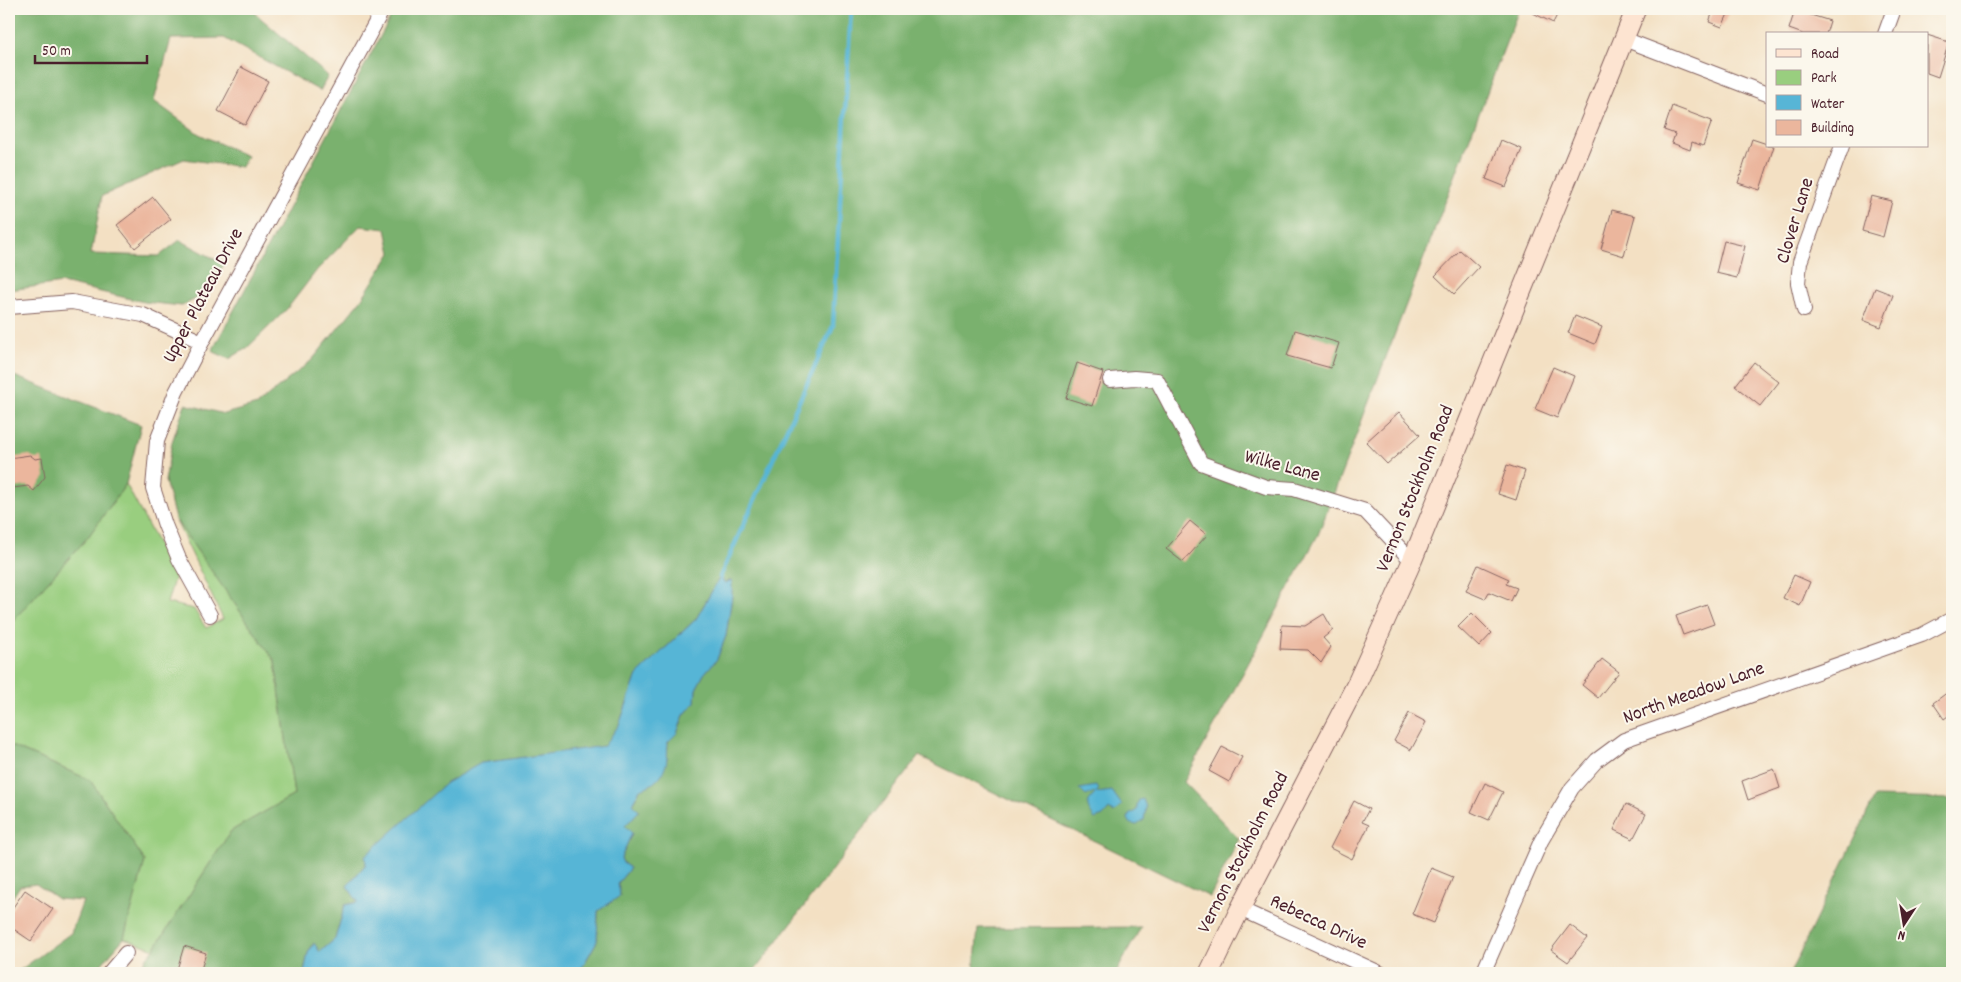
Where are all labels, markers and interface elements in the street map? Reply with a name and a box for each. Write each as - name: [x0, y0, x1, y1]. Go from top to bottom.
- scale bar: [35, 32, 148, 64]
- legend: [1766, 32, 1928, 148]
- text: 50 m: [42, 41, 71, 63]
- text: Road: [1811, 44, 1839, 66]
- text: Park: [1811, 68, 1837, 90]
- text: Water: [1811, 94, 1845, 116]
- text: Building: [1811, 118, 1854, 140]
- street label: Clover Lane: [1770, 175, 1822, 267]
- street label: Upper Plateau Drive: [157, 223, 252, 369]
- street label: Vernon Stockholm Road: [1370, 401, 1462, 577]
- street label: Wilke Lane: [1241, 444, 1323, 491]
- street label: North Meadow Lane: [1619, 655, 1769, 733]
- street label: Vernon Stockholm Road: [1191, 767, 1297, 939]
- street label: Rebecca Drive: [1265, 888, 1371, 958]
- north arrow: [1878, 900, 1928, 950]
- text: N: [1896, 924, 1907, 945]

